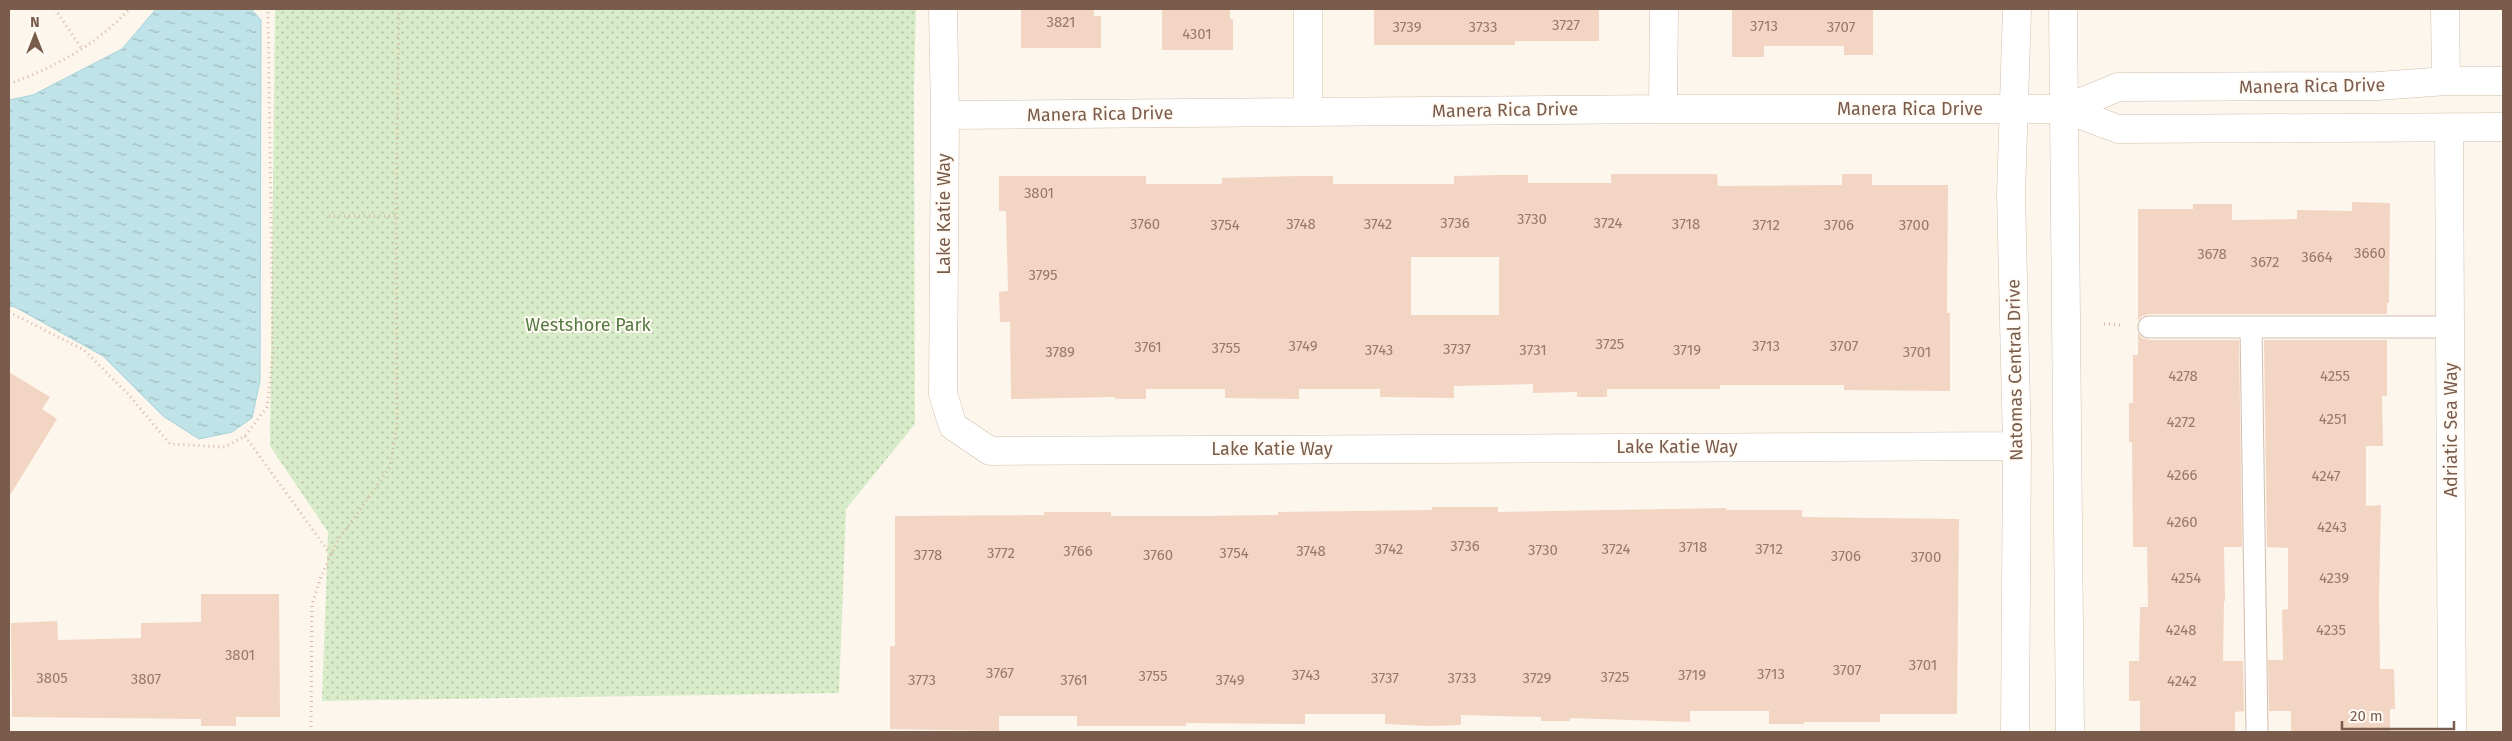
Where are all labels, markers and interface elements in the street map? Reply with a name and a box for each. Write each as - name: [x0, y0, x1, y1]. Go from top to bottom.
- north arrow: [10, 10, 60, 60]
- house number: 3821: [1046, 13, 1076, 31]
- text: N: [30, 14, 40, 31]
- house number: 3727: [1552, 16, 1580, 34]
- house number: 3713: [1750, 17, 1778, 35]
- house number: 3739: [1392, 18, 1422, 36]
- house number: 3733: [1469, 18, 1497, 36]
- house number: 3707: [1827, 18, 1856, 36]
- house number: 4301: [1182, 25, 1212, 43]
- street label: Manera Rica Drive: [2239, 74, 2385, 98]
- street label: Manera Rica Drive: [1432, 98, 1578, 122]
- street label: Manera Rica Drive: [1837, 98, 1983, 120]
- street label: Manera Rica Drive: [1027, 102, 1173, 126]
- street label: Lake Katie Way: [933, 153, 955, 275]
- house number: 3801: [1024, 184, 1054, 202]
- house number: 3730: [1517, 210, 1547, 228]
- house number: 3736: [1440, 214, 1470, 232]
- house number: 3724: [1594, 214, 1622, 232]
- house number: 3760: [1130, 215, 1160, 233]
- house number: 3748: [1286, 215, 1316, 233]
- house number: 3742: [1364, 215, 1392, 233]
- house number: 3718: [1672, 215, 1700, 233]
- house number: 3754: [1210, 216, 1240, 234]
- house number: 3712: [1752, 216, 1780, 234]
- house number: 3706: [1824, 216, 1854, 234]
- house number: 3700: [1899, 216, 1929, 234]
- house number: 3660: [2354, 244, 2386, 262]
- house number: 3678: [2197, 245, 2227, 263]
- house number: 3664: [2301, 248, 2333, 266]
- house number: 3672: [2251, 253, 2279, 271]
- house number: 3795: [1028, 266, 1058, 284]
- street label: Natomas Central Drive: [2002, 279, 2028, 461]
- park label: Westshore Park: [525, 314, 651, 336]
- house number: 3725: [1596, 335, 1624, 353]
- house number: 3749: [1288, 337, 1318, 355]
- house number: 3713: [1752, 337, 1780, 355]
- house number: 3707: [1830, 337, 1859, 355]
- house number: 3761: [1134, 338, 1162, 356]
- house number: 3755: [1212, 339, 1240, 357]
- house number: 3737: [1443, 340, 1471, 358]
- house number: 3743: [1365, 341, 1393, 359]
- house number: 3731: [1519, 341, 1547, 359]
- house number: 3719: [1673, 341, 1701, 359]
- house number: 3789: [1045, 343, 1075, 361]
- house number: 3701: [1903, 343, 1931, 361]
- street label: Adriatic Sea Way: [2440, 363, 2462, 497]
- house number: 4278: [2168, 367, 2198, 385]
- house number: 4255: [2320, 367, 2350, 385]
- house number: 4251: [2319, 410, 2347, 428]
- house number: 4272: [2167, 413, 2195, 431]
- street label: Lake Katie Way: [1616, 436, 1738, 458]
- street label: Lake Katie Way: [1211, 438, 1333, 460]
- house number: 4266: [2166, 466, 2198, 484]
- house number: 4247: [2312, 467, 2341, 485]
- house number: 4260: [2166, 513, 2198, 531]
- house number: 4243: [2317, 518, 2347, 536]
- house number: 3736: [1450, 537, 1480, 555]
- house number: 3718: [1679, 538, 1707, 556]
- house number: 3742: [1375, 540, 1403, 558]
- house number: 3724: [1602, 540, 1630, 558]
- house number: 3712: [1755, 540, 1783, 558]
- house number: 3730: [1528, 541, 1558, 559]
- house number: 3766: [1063, 542, 1093, 560]
- house number: 3748: [1296, 542, 1326, 560]
- house number: 3772: [987, 544, 1015, 562]
- house number: 3754: [1219, 544, 1249, 562]
- house number: 3778: [914, 546, 942, 564]
- house number: 3760: [1143, 546, 1173, 564]
- house number: 3706: [1831, 547, 1861, 565]
- house number: 3700: [1911, 548, 1941, 566]
- house number: 4254: [2171, 569, 2201, 587]
- house number: 4239: [2319, 569, 2349, 587]
- house number: 4248: [2166, 621, 2196, 639]
- house number: 4235: [2316, 621, 2346, 639]
- house number: 3801: [225, 646, 255, 664]
- house number: 3701: [1909, 656, 1937, 674]
- house number: 3707: [1833, 661, 1862, 679]
- house number: 3767: [986, 664, 1014, 682]
- house number: 3713: [1757, 665, 1785, 683]
- house number: 3743: [1292, 666, 1320, 684]
- house number: 3719: [1678, 666, 1706, 684]
- house number: 3755: [1139, 667, 1167, 685]
- house number: 3725: [1601, 668, 1629, 686]
- house number: 3805: [36, 669, 68, 687]
- house number: 3737: [1371, 669, 1399, 687]
- house number: 3733: [1448, 669, 1476, 687]
- house number: 3729: [1523, 669, 1552, 687]
- house number: 3807: [131, 670, 162, 688]
- house number: 3773: [908, 671, 936, 689]
- house number: 3761: [1060, 671, 1088, 689]
- house number: 3749: [1215, 671, 1245, 689]
- house number: 4242: [2167, 672, 2197, 690]
- scale bar: [2342, 698, 2454, 730]
- text: 20 m: [2350, 707, 2383, 725]

